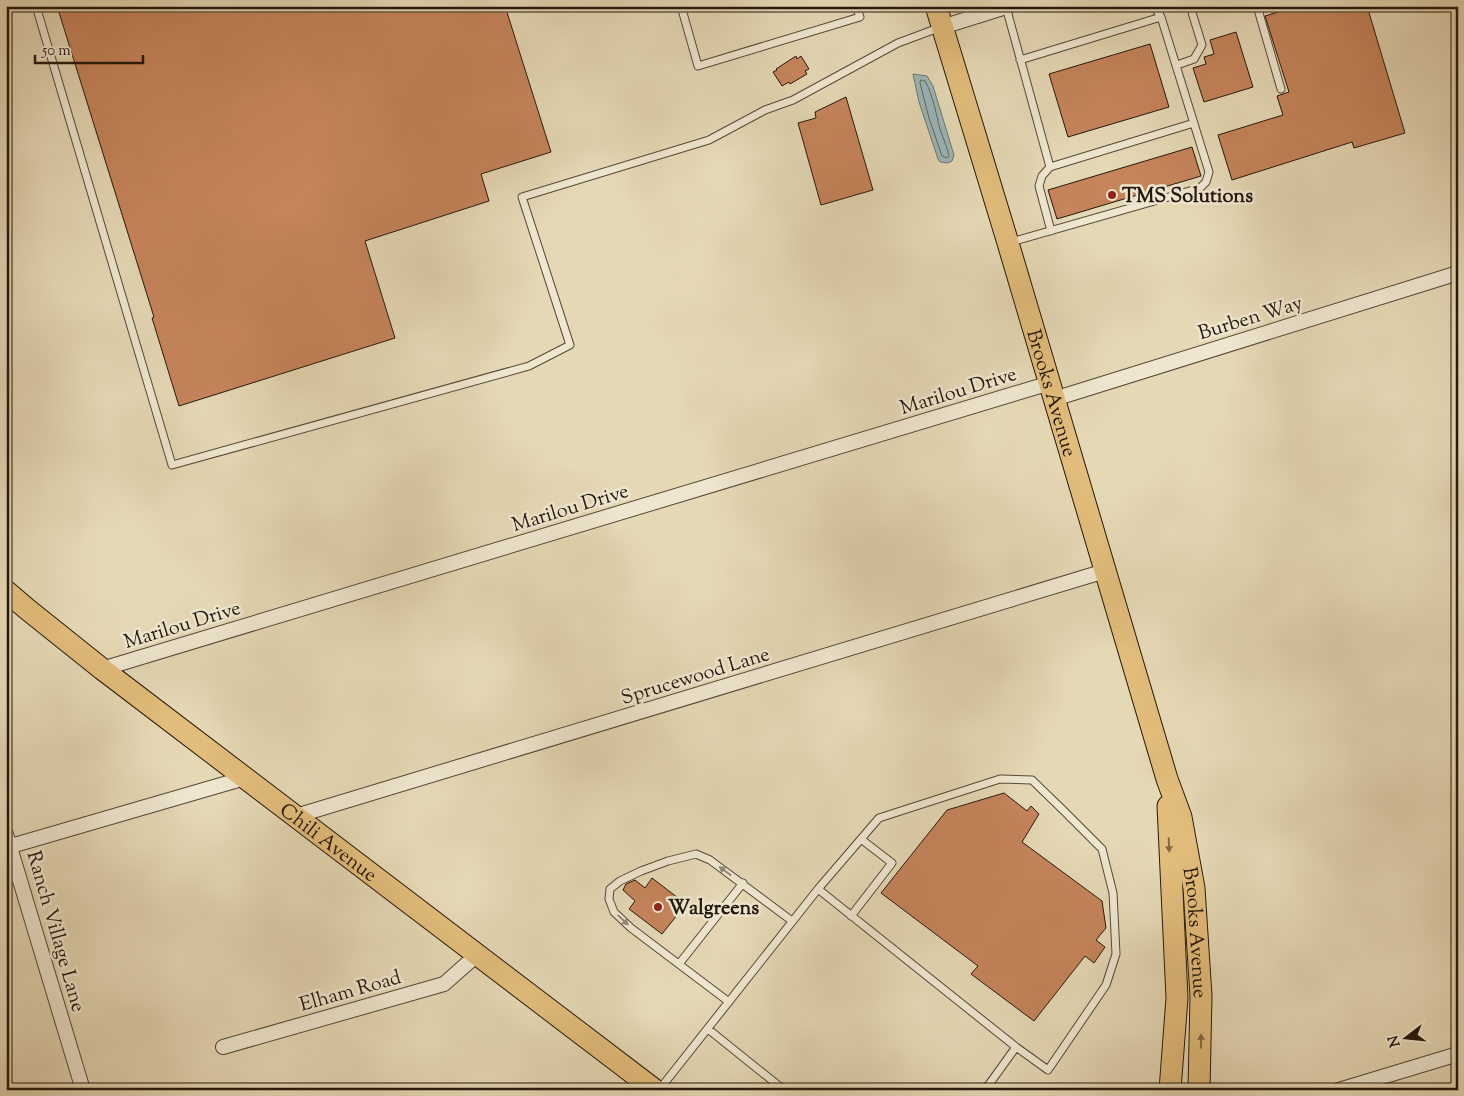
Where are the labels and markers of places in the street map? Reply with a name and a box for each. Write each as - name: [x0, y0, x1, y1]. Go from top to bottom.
- place label: TMS Solutions: [1122, 183, 1253, 212]
- marker: TMS Solutions: [1106, 189, 1118, 201]
- place label: Walgreens: [668, 895, 759, 924]
- marker: Walgreens: [652, 901, 664, 913]

